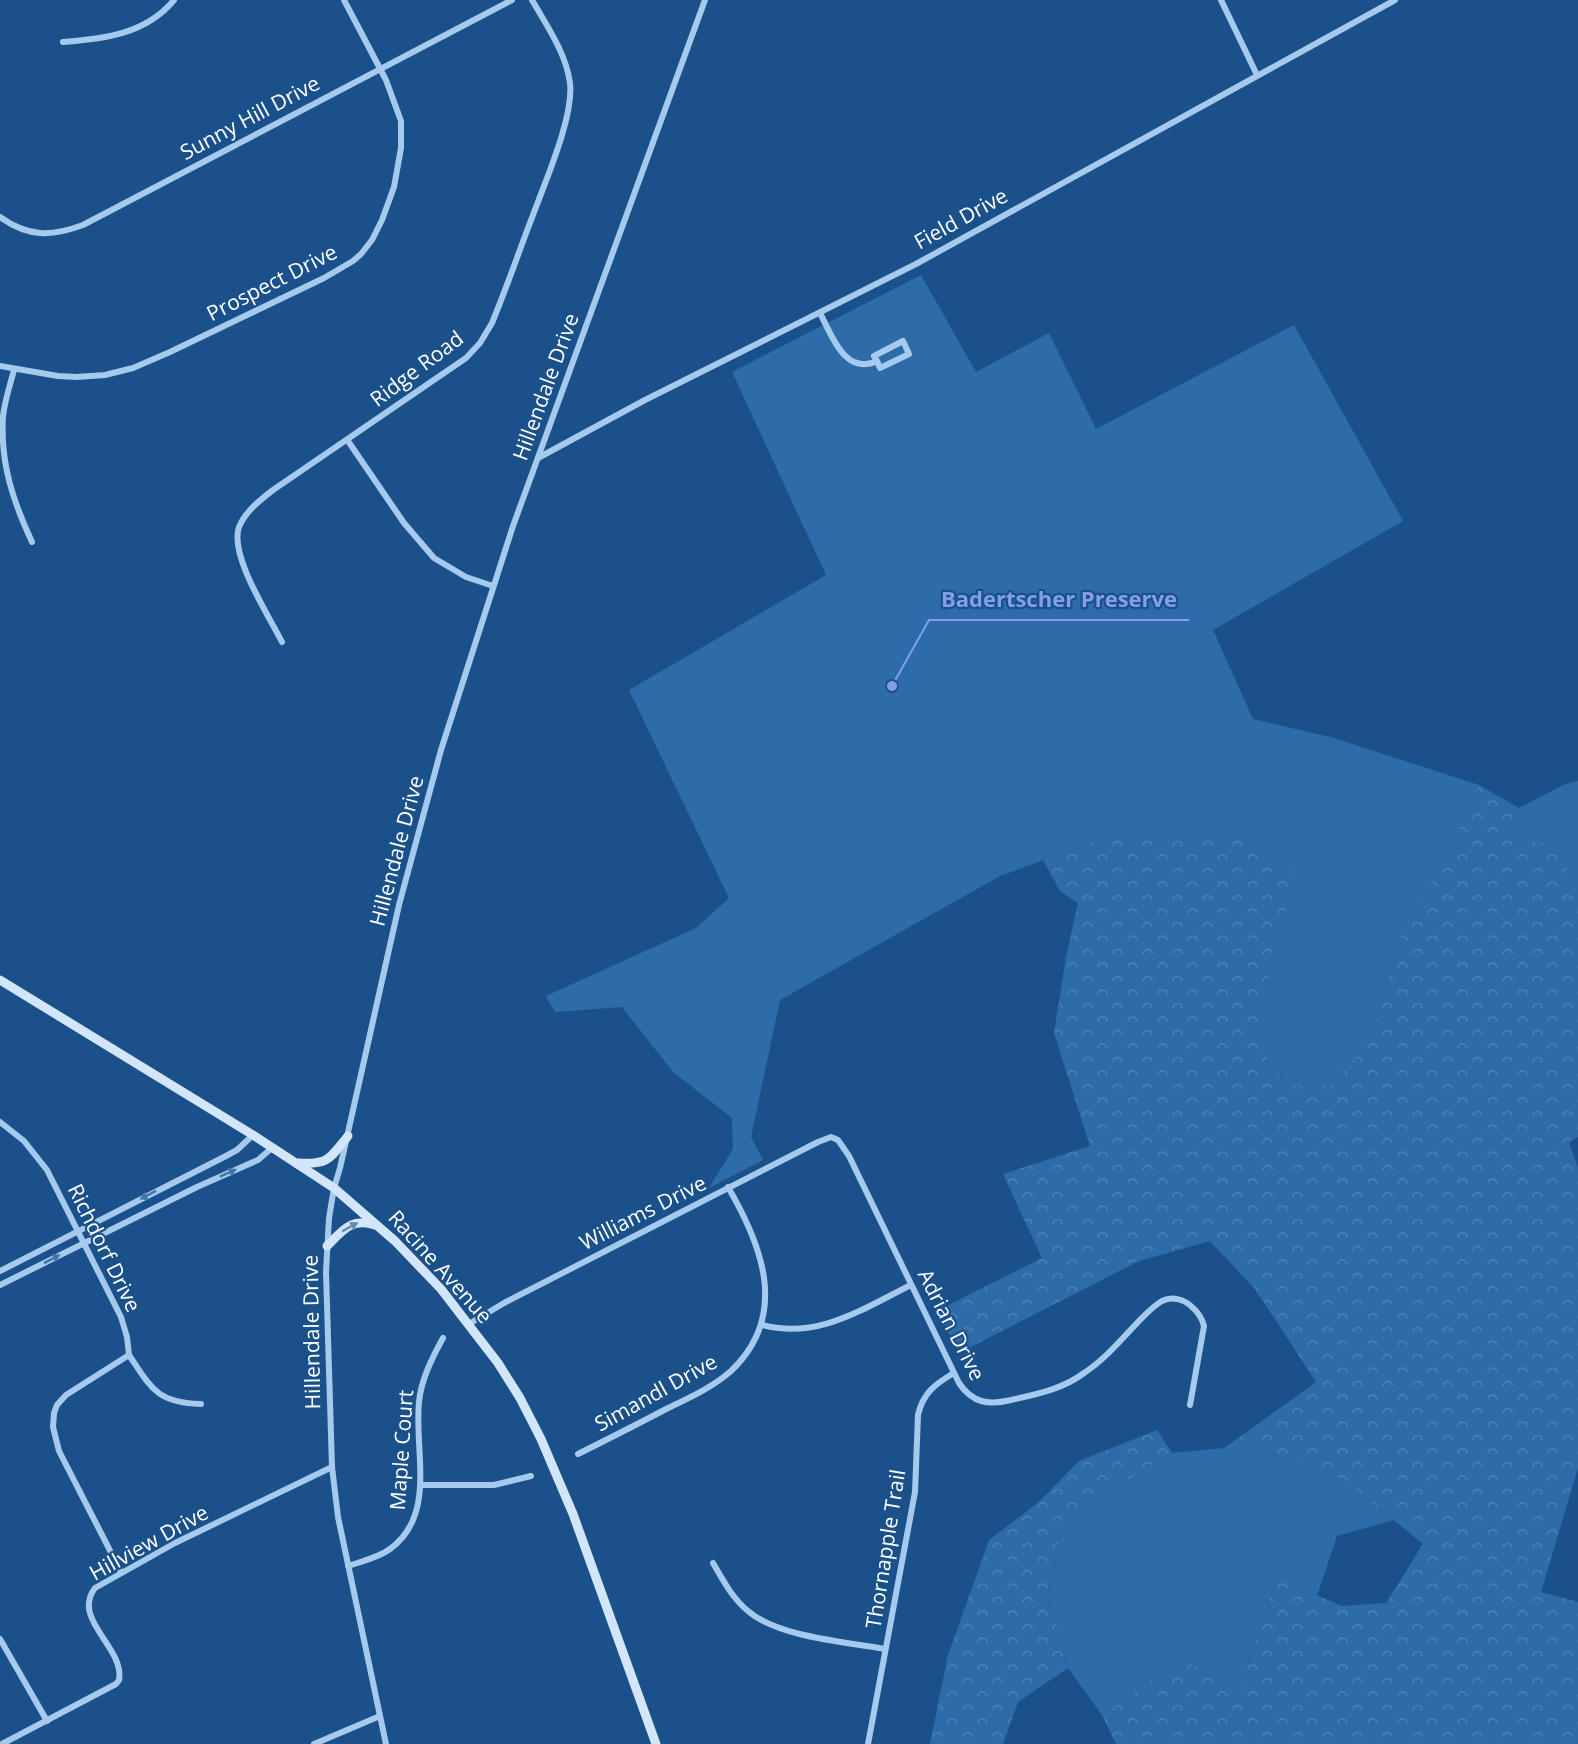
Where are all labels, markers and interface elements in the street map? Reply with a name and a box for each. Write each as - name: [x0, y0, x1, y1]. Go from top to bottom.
- street label: Sunny Hill Drive: [175, 69, 324, 166]
- street label: Field Drive: [909, 181, 1012, 255]
- street label: Prospect Drive: [202, 237, 342, 327]
- street label: Hillendale Drive: [505, 309, 585, 464]
- street label: Ridge Road: [364, 324, 469, 412]
- callout: Badertscher Preserve: [929, 580, 1189, 620]
- text: Badertscher Preserve: [941, 583, 1177, 613]
- street label: Hillendale Drive: [363, 772, 430, 929]
- street label: Williams Drive: [574, 1168, 711, 1256]
- one-way arrow: [219, 1169, 236, 1178]
- street label: Richdorf Drive: [62, 1179, 148, 1316]
- one-way arrow: [140, 1191, 157, 1200]
- street label: Racine Avenue: [382, 1204, 499, 1329]
- one-way arrow: [342, 1222, 359, 1231]
- one-way arrow: [44, 1254, 61, 1264]
- street label: Hillendale Drive: [296, 1255, 326, 1410]
- street label: Adrian Drive: [912, 1264, 992, 1385]
- street label: Simandl Drive: [589, 1347, 722, 1437]
- street label: Maple Court: [383, 1389, 419, 1511]
- street label: Thornapple Trail: [859, 1467, 911, 1630]
- street label: Hillview Drive: [84, 1498, 213, 1586]

